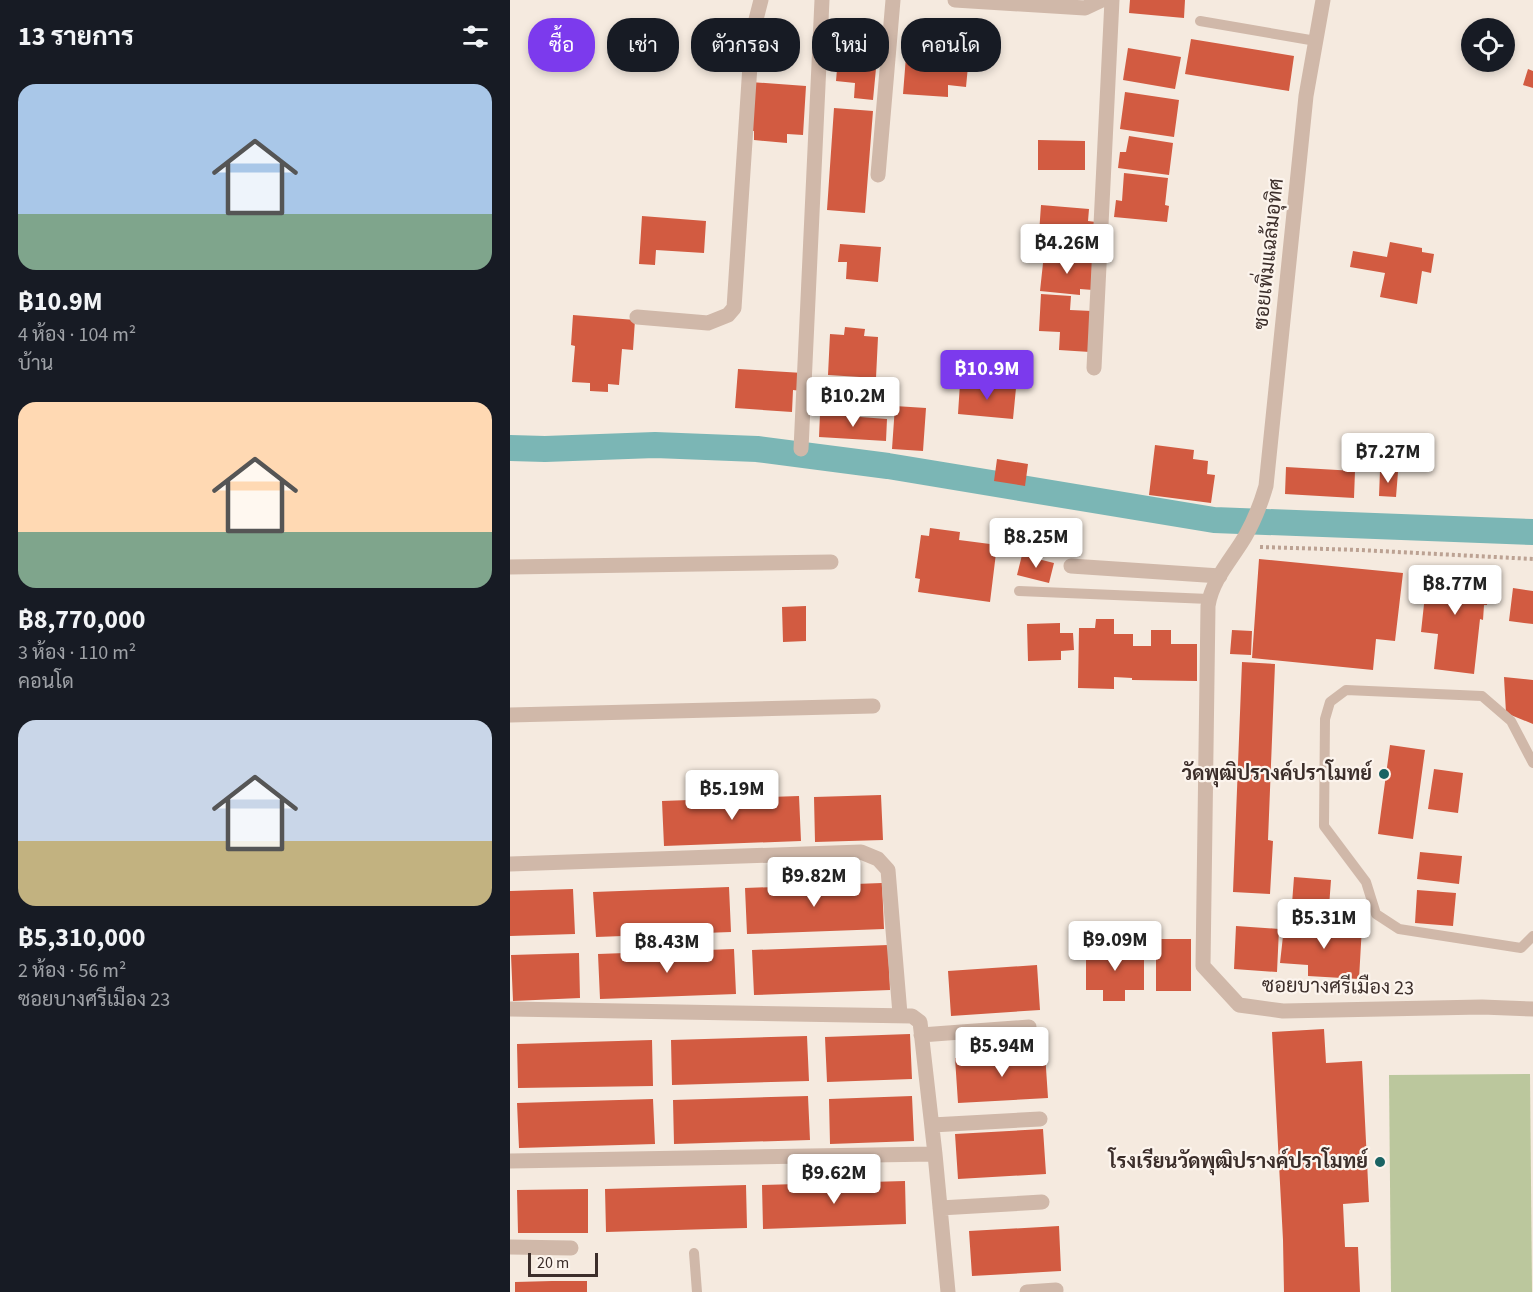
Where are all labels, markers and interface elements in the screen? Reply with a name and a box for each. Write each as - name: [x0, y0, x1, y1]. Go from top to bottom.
- text: 13 รายการ: [18, 18, 134, 55]
- chip: ซื้อ: [528, 18, 595, 72]
- chip: เช่า: [607, 18, 679, 72]
- chip: ตัวกรอง: [691, 18, 800, 72]
- chip: ใหม่: [812, 18, 889, 72]
- chip: คอนโด: [901, 18, 1001, 72]
- map controls: [1461, 18, 1515, 72]
- button: locate: [1461, 18, 1515, 72]
- icon: filters: [459, 20, 492, 53]
- icon: home: [201, 123, 309, 231]
- street label: ซอยเพิ่มแฉล้มอุทิศ: [1244, 177, 1291, 331]
- pin: ฿4.26M: [1018, 224, 1116, 275]
- text: ฿4.26M: [1035, 229, 1099, 257]
- text: ฿10.9M: [18, 283, 102, 320]
- text: 4 ห้อง · 104 m²: [18, 321, 136, 349]
- text: บ้าน: [18, 350, 53, 378]
- pin: ฿10.9M: [938, 350, 1036, 401]
- text: ฿10.9M: [955, 355, 1019, 383]
- pin: ฿10.2M: [804, 377, 902, 428]
- text: ฿10.2M: [821, 382, 885, 410]
- pin: ฿7.27M: [1339, 433, 1437, 484]
- text: ฿7.27M: [1356, 438, 1420, 466]
- icon: home: [201, 441, 309, 549]
- pin: ฿8.25M: [987, 518, 1085, 569]
- text: ฿8.25M: [1004, 523, 1068, 551]
- pin: ฿8.77M: [1406, 565, 1504, 616]
- text: ฿8.77M: [1423, 570, 1487, 598]
- text: ฿8,770,000: [18, 601, 145, 638]
- text: 3 ห้อง · 110 m²: [18, 639, 136, 667]
- text: คอนโด: [18, 668, 74, 696]
- icon: home: [201, 759, 309, 867]
- place label: วัดพุฒิปรางค์ปราโมทย์: [1181, 759, 1373, 788]
- marker: วัดพุฒิปรางค์ปราโมทย์: [1377, 767, 1391, 781]
- pin: ฿5.19M: [683, 770, 781, 821]
- text: ฿5.19M: [700, 775, 764, 803]
- pin: ฿9.82M: [765, 857, 863, 908]
- text: ฿9.82M: [782, 862, 846, 890]
- pin: ฿5.31M: [1275, 899, 1373, 950]
- text: ฿5.31M: [1292, 904, 1356, 932]
- text: ฿5,310,000: [18, 919, 145, 956]
- pin: ฿9.09M: [1066, 921, 1164, 972]
- pin: ฿8.43M: [618, 923, 716, 974]
- text: ฿9.09M: [1083, 926, 1147, 954]
- text: ฿8.43M: [635, 928, 699, 956]
- text: 2 ห้อง · 56 m²: [18, 957, 126, 985]
- street label: ซอยบางศรีเมือง 23: [1262, 971, 1414, 1002]
- text: ซอยบางศรีเมือง 23: [18, 986, 170, 1014]
- pin: ฿5.94M: [953, 1027, 1051, 1078]
- text: ฿5.94M: [970, 1032, 1034, 1060]
- place label: โรงเรียนวัดพุฒิปรางค์ปราโมทย์: [1107, 1147, 1369, 1176]
- pin: ฿9.62M: [785, 1154, 883, 1205]
- marker: โรงเรียนวัดพุฒิปรางค์ปราโมทย์: [1373, 1155, 1387, 1169]
- text: ฿9.62M: [802, 1159, 866, 1187]
- scale bar: [528, 1250, 598, 1278]
- text: 20 m: [537, 1252, 569, 1274]

